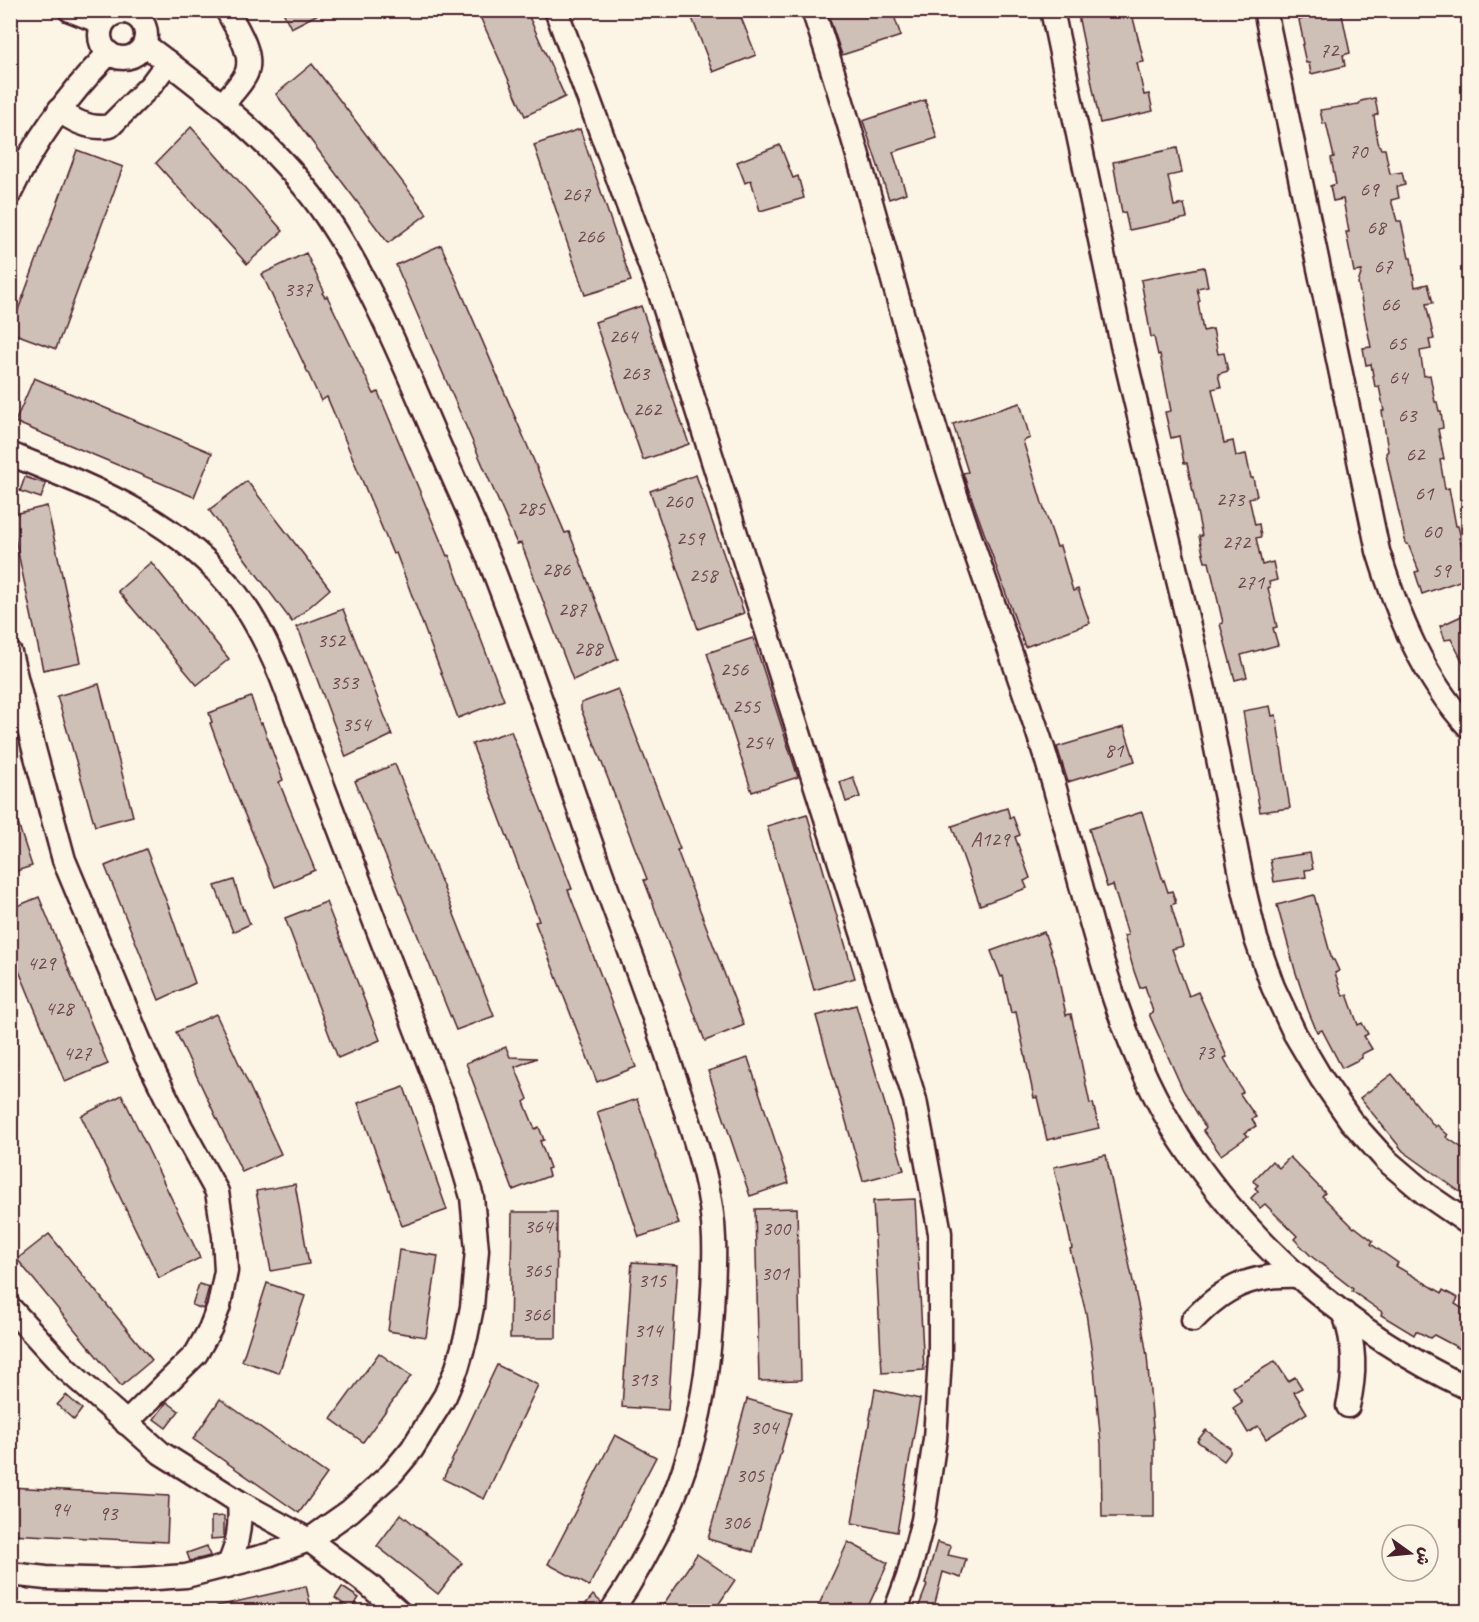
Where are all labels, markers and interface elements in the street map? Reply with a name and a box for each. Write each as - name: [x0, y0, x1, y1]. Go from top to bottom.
- house number: 72: [1320, 37, 1340, 63]
- house number: 70: [1349, 138, 1369, 164]
- house number: 69: [1360, 176, 1380, 202]
- house number: 267: [562, 181, 592, 207]
- house number: 68: [1367, 214, 1388, 240]
- house number: 266: [576, 223, 605, 249]
- house number: 67: [1374, 253, 1394, 279]
- house number: 337: [284, 276, 314, 302]
- house number: 66: [1381, 291, 1400, 317]
- house number: 264: [609, 323, 640, 349]
- house number: 65: [1388, 330, 1408, 356]
- house number: 263: [621, 360, 651, 386]
- house number: 64: [1389, 364, 1410, 390]
- house number: 262: [633, 396, 663, 422]
- house number: 63: [1398, 402, 1418, 428]
- house number: 62: [1406, 441, 1426, 467]
- house number: 61: [1415, 480, 1435, 506]
- house number: 273: [1216, 486, 1246, 512]
- house number: 260: [664, 488, 694, 514]
- house number: 285: [517, 495, 547, 521]
- house number: 60: [1423, 518, 1443, 544]
- house number: 259: [676, 525, 706, 551]
- house number: 272: [1222, 529, 1252, 555]
- house number: 286: [542, 556, 571, 582]
- house number: 59: [1432, 557, 1452, 583]
- house number: 258: [689, 562, 720, 588]
- house number: 271: [1236, 569, 1266, 595]
- house number: 287: [558, 596, 588, 622]
- house number: 352: [317, 627, 347, 653]
- house number: 288: [574, 635, 605, 661]
- house number: 256: [720, 656, 749, 682]
- house number: 353: [330, 669, 360, 695]
- house number: 255: [732, 693, 762, 719]
- house number: 354: [342, 711, 373, 737]
- house number: 254: [744, 729, 775, 755]
- house number: 81: [1105, 737, 1125, 763]
- house number: A129: [971, 826, 1011, 852]
- house number: 429: [27, 950, 57, 976]
- house number: 428: [45, 995, 76, 1021]
- house number: 73: [1196, 1039, 1216, 1065]
- house number: 427: [63, 1040, 93, 1066]
- house number: 364: [524, 1213, 555, 1239]
- house number: 300: [762, 1215, 792, 1241]
- house number: 365: [523, 1257, 553, 1283]
- house number: 301: [761, 1260, 791, 1286]
- house number: 315: [638, 1267, 668, 1293]
- house number: 366: [522, 1301, 551, 1327]
- house number: 314: [634, 1317, 665, 1343]
- house number: 313: [629, 1366, 659, 1392]
- house number: 304: [750, 1414, 781, 1440]
- house number: 305: [736, 1462, 766, 1488]
- house number: 94: [51, 1496, 72, 1522]
- house number: 93: [99, 1500, 119, 1526]
- house number: 306: [722, 1509, 751, 1535]
- north arrow: [1380, 1523, 1440, 1583]
- text: ش: [1412, 1546, 1435, 1568]

